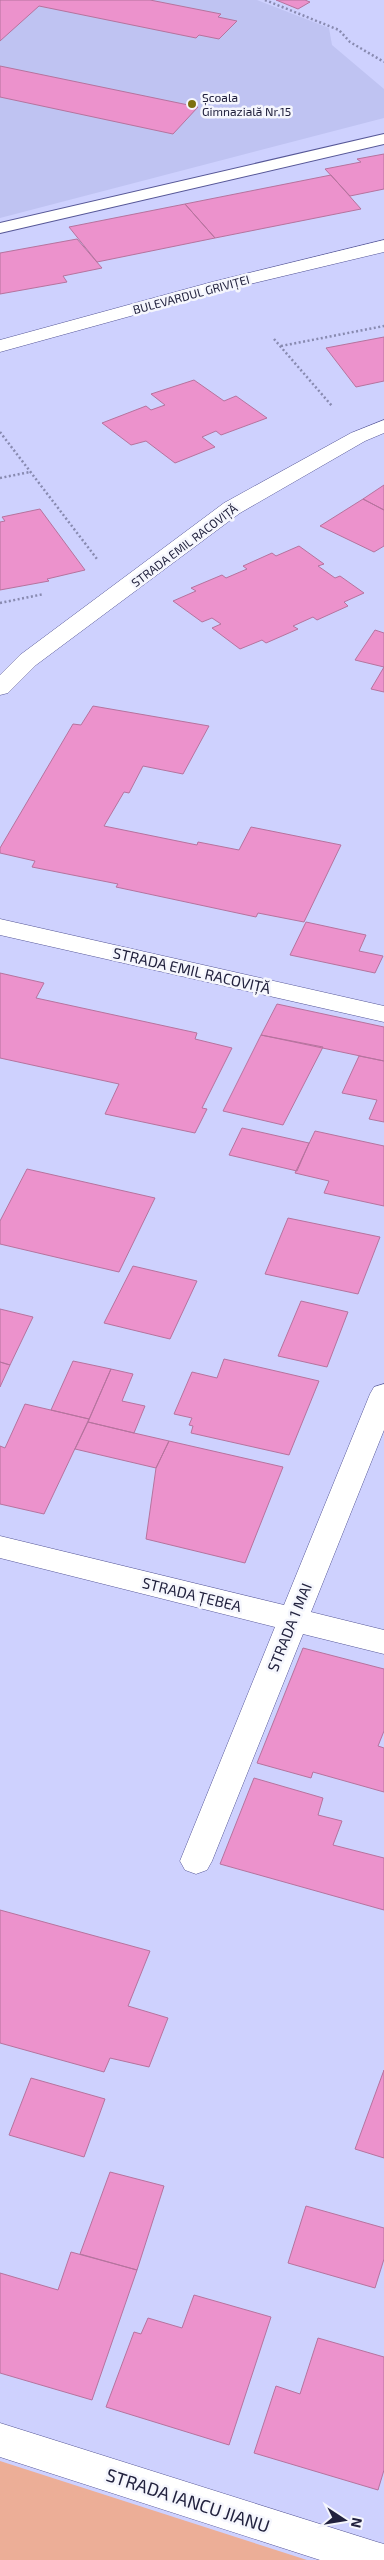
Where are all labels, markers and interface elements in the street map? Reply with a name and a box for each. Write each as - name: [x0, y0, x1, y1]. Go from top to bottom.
- place label: Școala Gimnazială Nr.15: [202, 90, 291, 118]
- marker: Școala Gimnazială Nr.15: [186, 98, 198, 110]
- street label: BULEVARDUL GRIVIȚEI: [131, 272, 251, 318]
- street label: STRADA EMIL RACOVIȚĂ: [128, 500, 241, 591]
- street label: STRADA EMIL RACOVIȚĂ: [111, 943, 273, 999]
- street label: STRADA ȚEBEA: [140, 1573, 244, 1617]
- street label: STRADA 1 MAI: [263, 1580, 315, 1674]
- street label: STRADA IANCU JIANU: [103, 2463, 273, 2537]
- north arrow: [319, 2495, 369, 2545]
- text: N: [348, 2516, 367, 2530]

